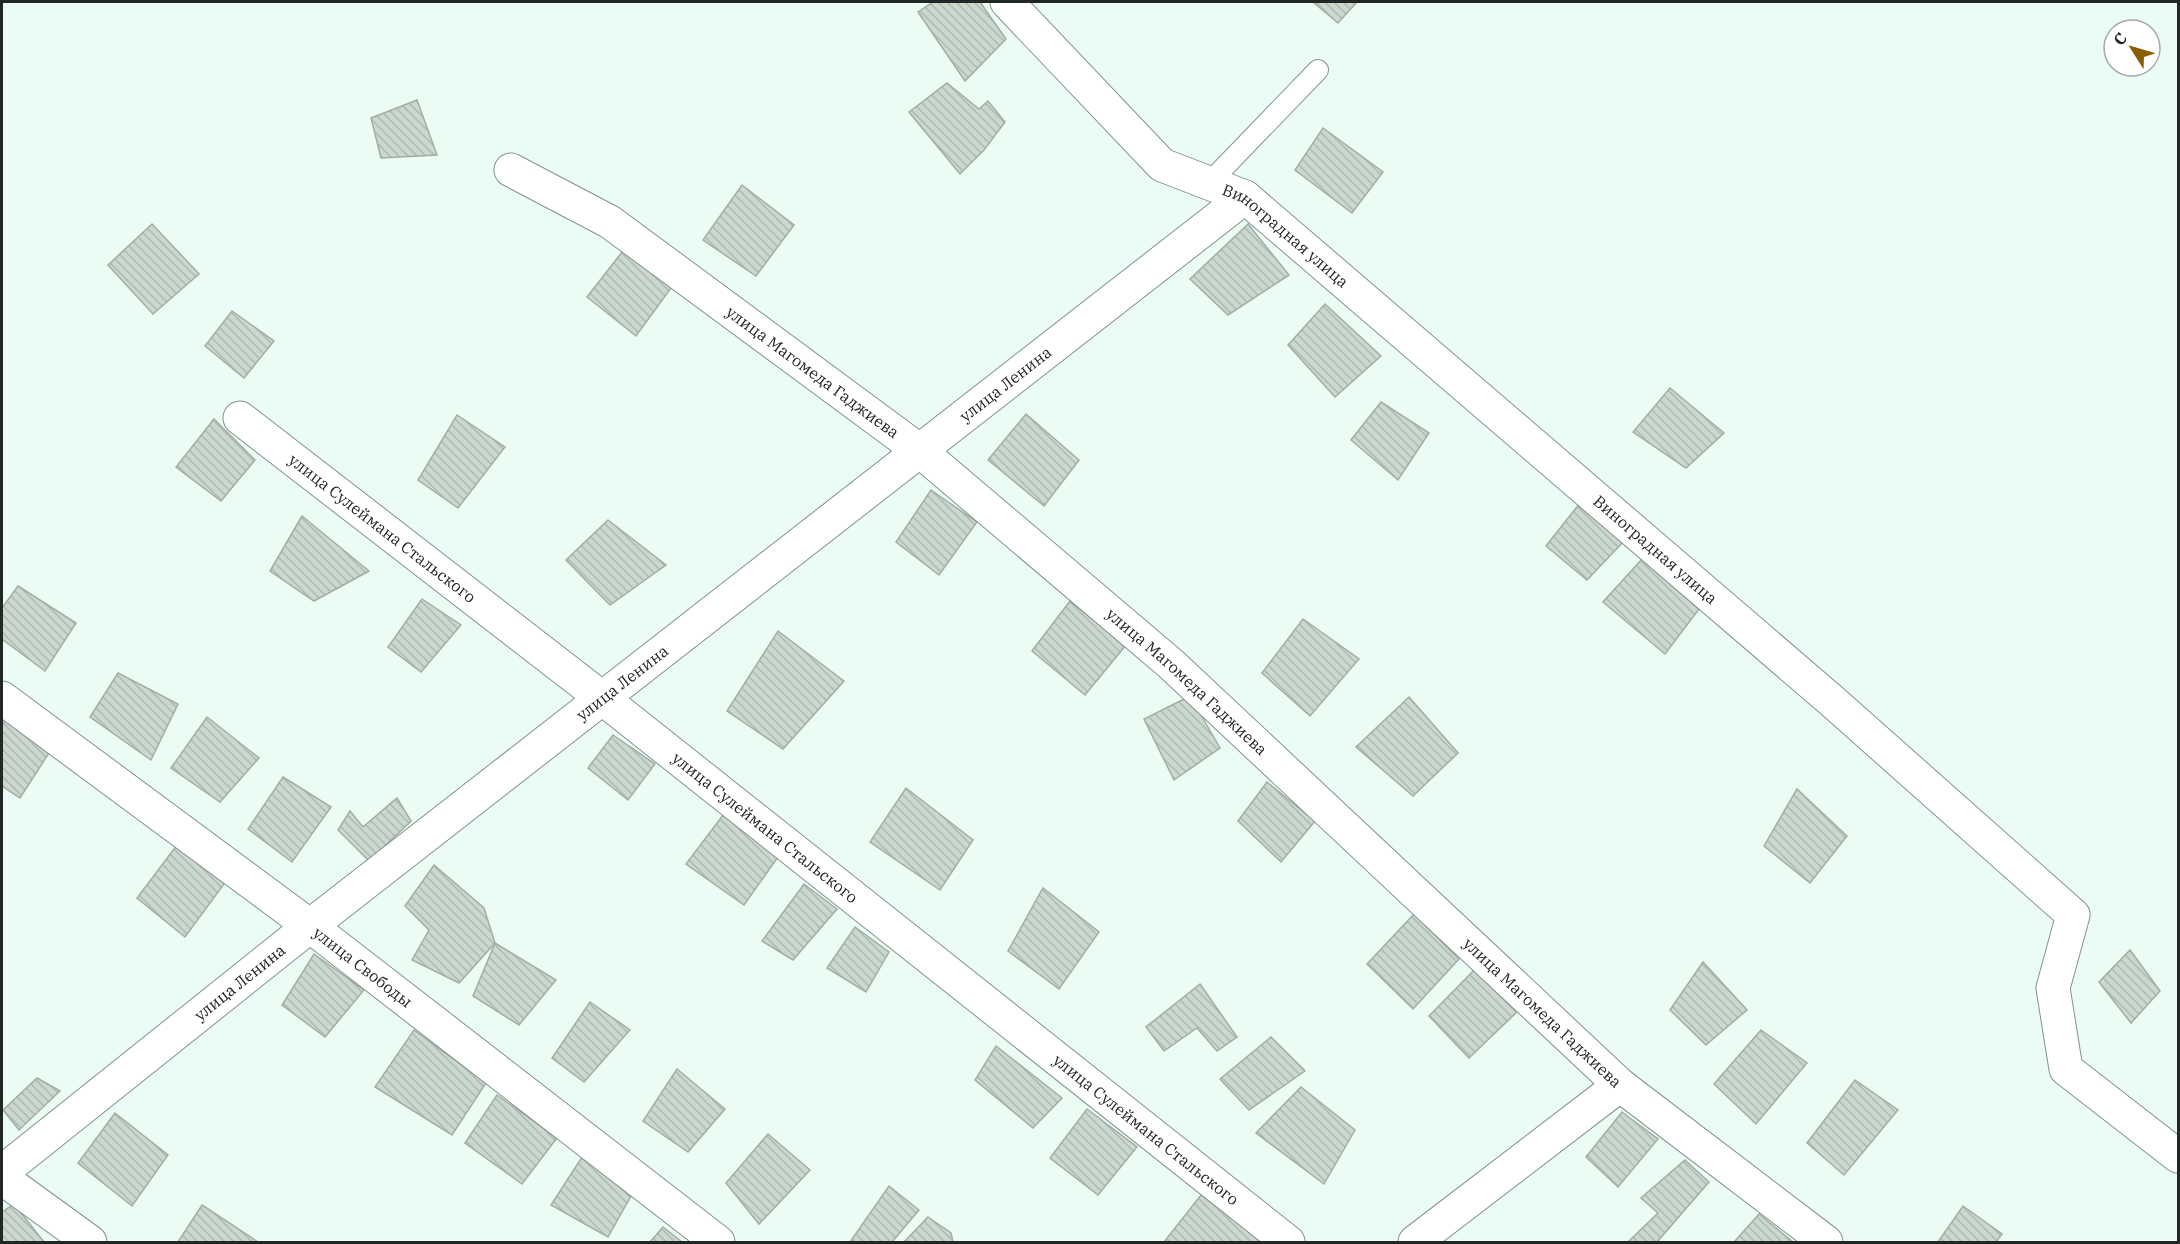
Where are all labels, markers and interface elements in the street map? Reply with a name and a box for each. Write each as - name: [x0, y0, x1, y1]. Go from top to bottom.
- north arrow: [2102, 18, 2162, 78]
- text: С: [2109, 29, 2131, 49]
- street label: Виноградная улица: [1220, 179, 1353, 292]
- street label: улица Магомеда Гаджиева: [722, 301, 903, 442]
- street label: улица Ленина: [955, 342, 1056, 426]
- street label: улица Сулеймана Стальского: [285, 449, 480, 607]
- street label: Виноградная улица: [1589, 491, 1722, 608]
- street label: улица Магомеда Гаджиева: [1102, 604, 1272, 759]
- street label: улица Ленина: [572, 640, 672, 725]
- street label: улица Сулеймана Стальского: [668, 748, 862, 907]
- street label: улица Свободы: [309, 922, 416, 1012]
- street label: улица Магомеда Гаджиева: [1459, 933, 1626, 1092]
- street label: улица Ленина: [190, 940, 289, 1025]
- street label: улица Сулеймана Стальского: [1049, 1050, 1243, 1209]

